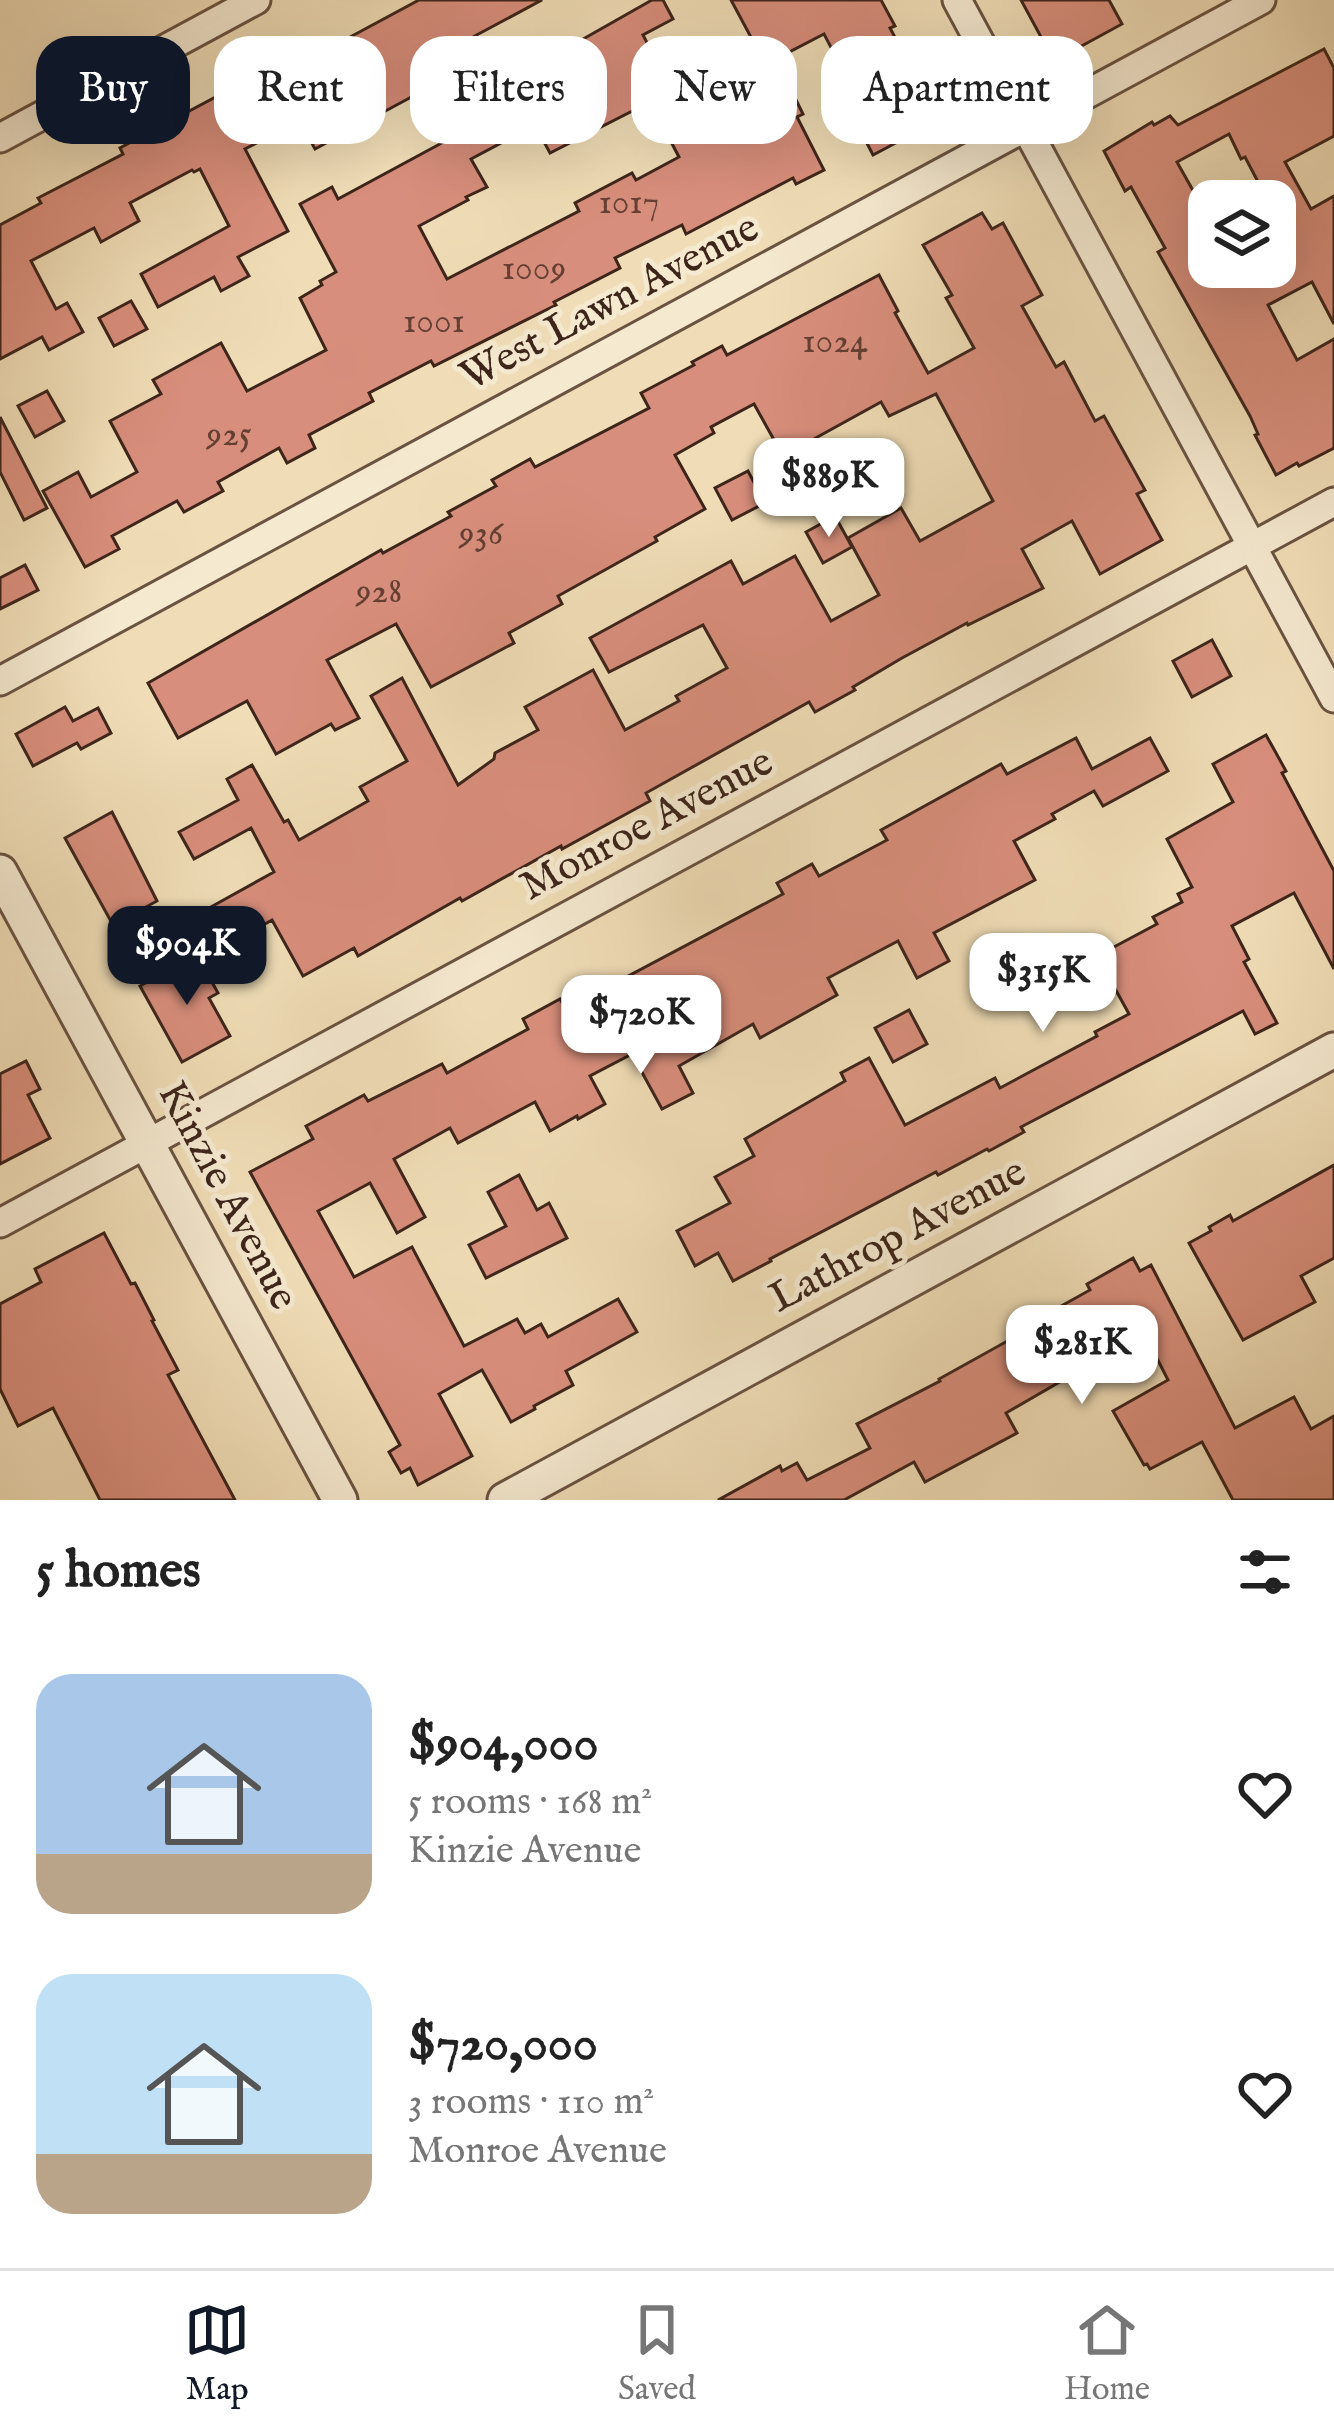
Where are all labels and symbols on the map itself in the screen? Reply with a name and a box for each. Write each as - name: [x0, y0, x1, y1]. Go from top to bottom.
- house number: 1017: [599, 180, 659, 226]
- street label: West Lawn Avenue: [452, 202, 768, 404]
- house number: 1009: [502, 246, 566, 292]
- house number: 1001: [403, 299, 465, 345]
- house number: 1024: [802, 319, 868, 365]
- house number: 925: [205, 412, 252, 458]
- pin: $889K: [745, 438, 913, 540]
- house number: 936: [458, 511, 504, 557]
- house number: 928: [355, 569, 402, 615]
- street label: Monroe Avenue: [511, 736, 783, 914]
- pin: $904K: [103, 906, 271, 1008]
- pin: $315K: [959, 933, 1127, 1035]
- pin: $720K: [557, 975, 725, 1077]
- street label: Kinzie Avenue: [145, 1073, 309, 1319]
- street label: Lathrop Avenue: [761, 1146, 1035, 1326]
- pin: $281K: [998, 1305, 1166, 1407]

